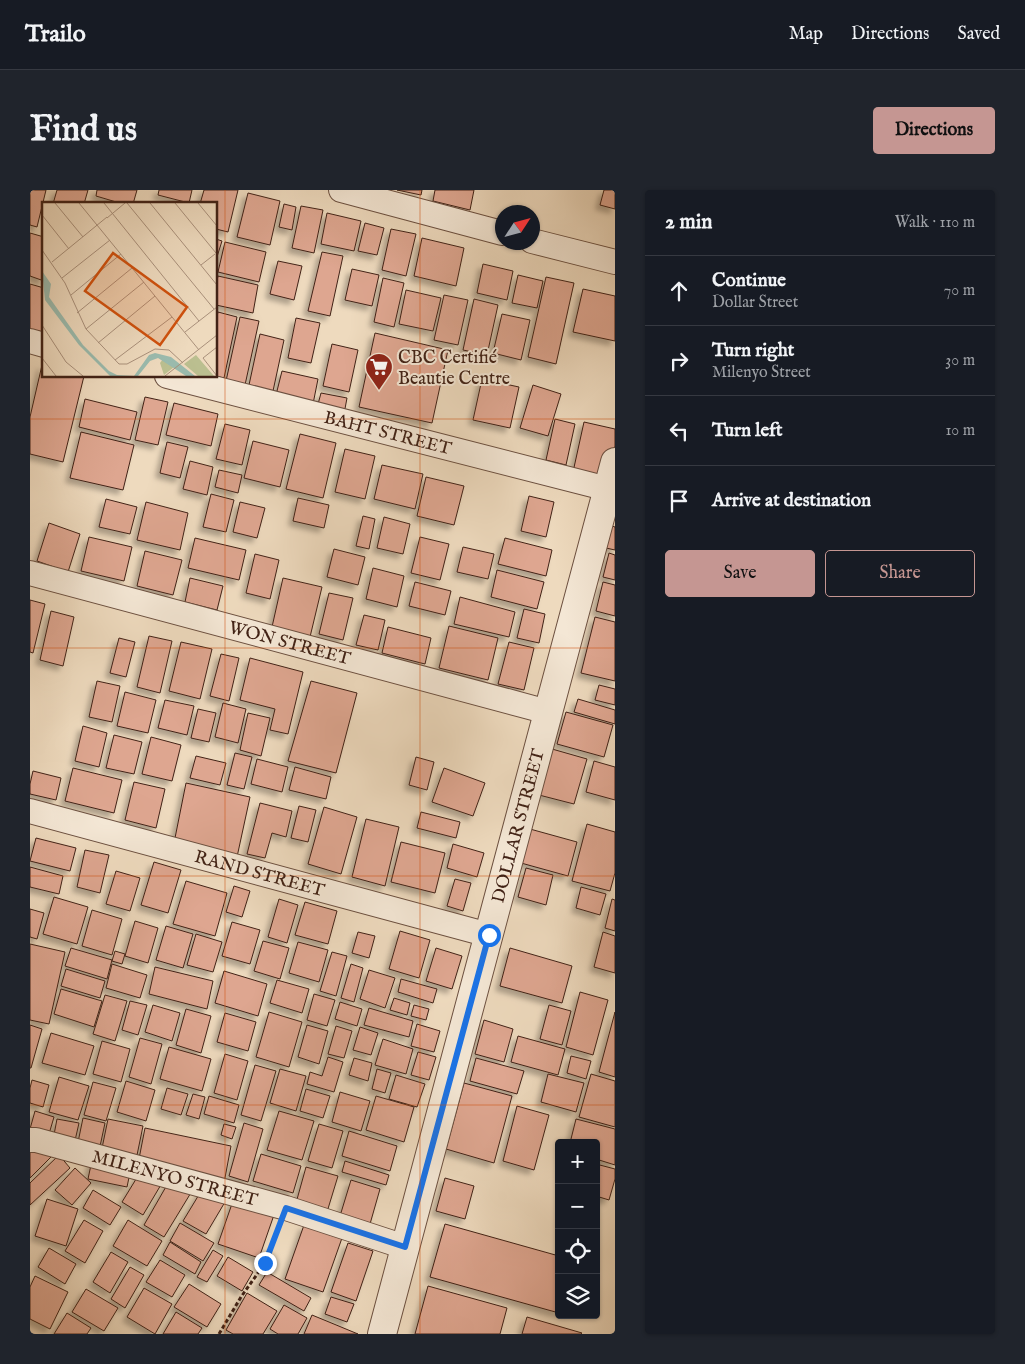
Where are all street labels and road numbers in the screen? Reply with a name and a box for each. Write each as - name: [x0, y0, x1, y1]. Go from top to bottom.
- street label: BAHT STREET: [321, 407, 454, 461]
- street label: WON STREET: [226, 617, 353, 672]
- street label: DOLLAR STREET: [488, 747, 551, 906]
- street label: RAND STREET: [192, 846, 327, 903]
- street label: MILENYO STREET: [89, 1146, 260, 1213]

